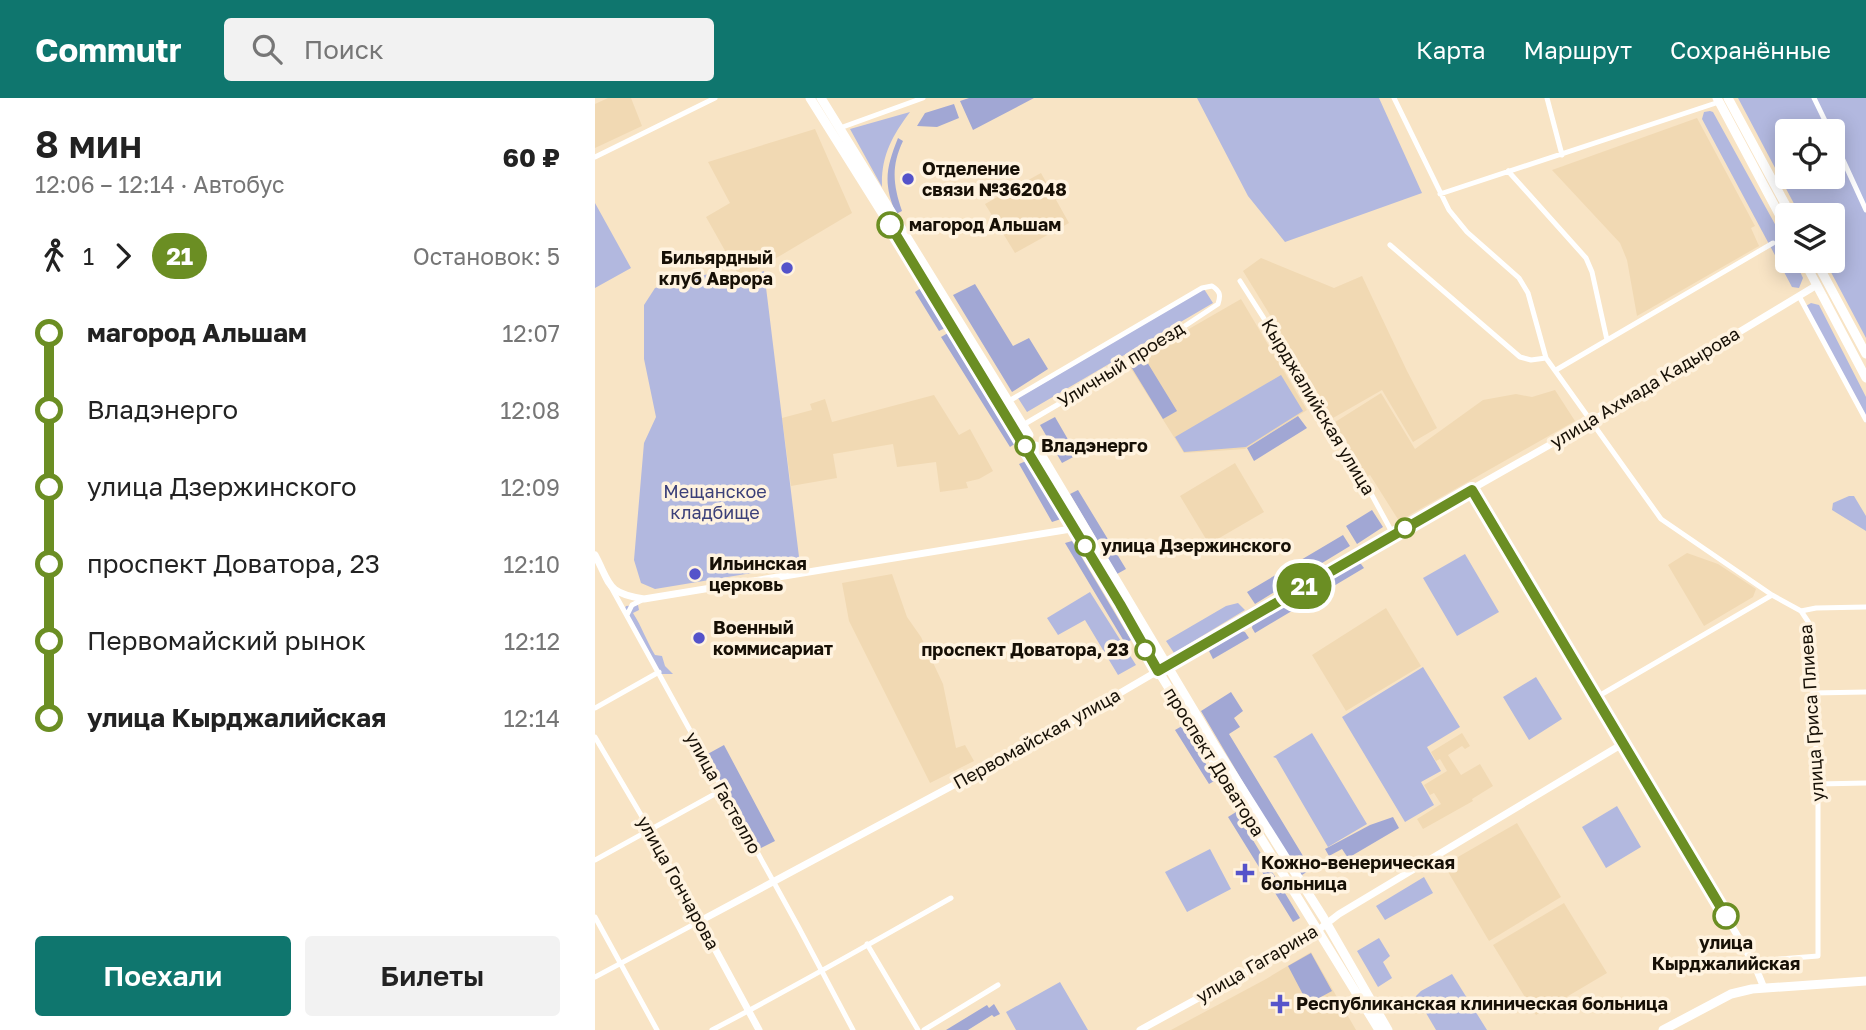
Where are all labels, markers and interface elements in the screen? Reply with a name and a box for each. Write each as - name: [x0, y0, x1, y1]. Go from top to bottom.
- search box: [224, 18, 714, 81]
- text: Commutr: [35, 30, 182, 69]
- icon: search: [248, 30, 286, 68]
- text: Поиск: [304, 34, 384, 65]
- text: Карта: [1416, 35, 1486, 64]
- text: Маршрут: [1524, 35, 1632, 64]
- text: Сохранённые: [1670, 35, 1831, 64]
- map controls: [1775, 119, 1845, 273]
- button: locate: [1775, 119, 1845, 189]
- text: 8 мин: [35, 121, 142, 166]
- text: 60 ₽: [503, 142, 560, 173]
- place label: Отделение связи №362048: [922, 157, 1067, 200]
- text: 12:06 – 12:14 · Автобус: [35, 170, 284, 198]
- marker: Отделение связи №362048: [900, 171, 916, 187]
- button: layers: [1775, 203, 1845, 273]
- marker: магород Альшам: [877, 212, 903, 238]
- place label: магород Альшам: [909, 213, 1061, 235]
- icon: walk: [35, 237, 73, 275]
- icon: forward: [104, 237, 142, 275]
- text: 21: [166, 241, 193, 270]
- text: 1: [83, 242, 94, 270]
- text: Остановок: 5: [413, 242, 560, 270]
- place label: Бильярдный клуб Аврора: [659, 246, 773, 289]
- marker: Бильярдный клуб Аврора: [779, 260, 795, 276]
- street label: Кырджалийская улица: [1257, 314, 1380, 499]
- street label: Уличный проезд: [1053, 316, 1188, 412]
- text: магород Альшам: [87, 317, 307, 348]
- text: 12:07: [502, 319, 560, 347]
- street label: улица Ахмада Кадырова: [1546, 322, 1743, 453]
- text: Владэнерго: [87, 394, 238, 425]
- text: 12:08: [500, 396, 560, 424]
- place label: Владэнерго: [1041, 434, 1148, 456]
- marker: Владэнерго: [1015, 436, 1035, 456]
- text: улица Дзержинского: [87, 471, 357, 502]
- text: 12:09: [500, 473, 560, 501]
- park label: Мещанское кладбище: [663, 480, 767, 523]
- unlabelled marker: [1395, 518, 1415, 538]
- place label: улица Дзержинского: [1101, 534, 1291, 556]
- marker: улица Дзержинского: [1075, 536, 1095, 556]
- text: проспект Доватора, 23: [87, 548, 380, 579]
- text: 12:10: [503, 550, 560, 578]
- place label: Ильинская церковь: [709, 552, 807, 595]
- line badge: 21: [1273, 563, 1335, 609]
- marker: Ильинская церковь: [687, 566, 703, 582]
- text: 21: [1291, 571, 1318, 600]
- place label: Военный коммисариат: [713, 616, 833, 659]
- street label: улица Гриса Плиева: [1794, 624, 1828, 802]
- text: Первомайский рынок: [87, 625, 366, 656]
- text: 12:12: [504, 627, 560, 655]
- marker: Военный коммисариат: [691, 630, 707, 646]
- place label: проспект Доватора, 23: [922, 638, 1129, 660]
- marker: проспект Доватора, 23: [1135, 640, 1155, 660]
- street label: Первомайская улица: [949, 683, 1124, 793]
- street label: проспект Доватора: [1160, 683, 1270, 840]
- text: улица Кырджалийская: [87, 702, 386, 733]
- text: 12:14: [503, 704, 560, 732]
- street label: улица Гастелло: [681, 728, 767, 857]
- street label: улица Гончарова: [633, 812, 725, 953]
- place label: Кожно-венерическая больница: [1261, 851, 1455, 894]
- marker: Кожно-венерическая больница: [1235, 863, 1255, 883]
- marker: улица Кырджалийская: [1713, 903, 1739, 929]
- street label: улица Гагарина: [1192, 919, 1321, 1007]
- place label: улица Кырджалийская: [1652, 931, 1800, 974]
- button: Поехали: [35, 936, 291, 1016]
- button: Билеты: [305, 936, 560, 1016]
- place label: Республиканская клиническая больница: [1296, 992, 1668, 1014]
- marker: Республиканская клиническая больница: [1270, 994, 1290, 1014]

